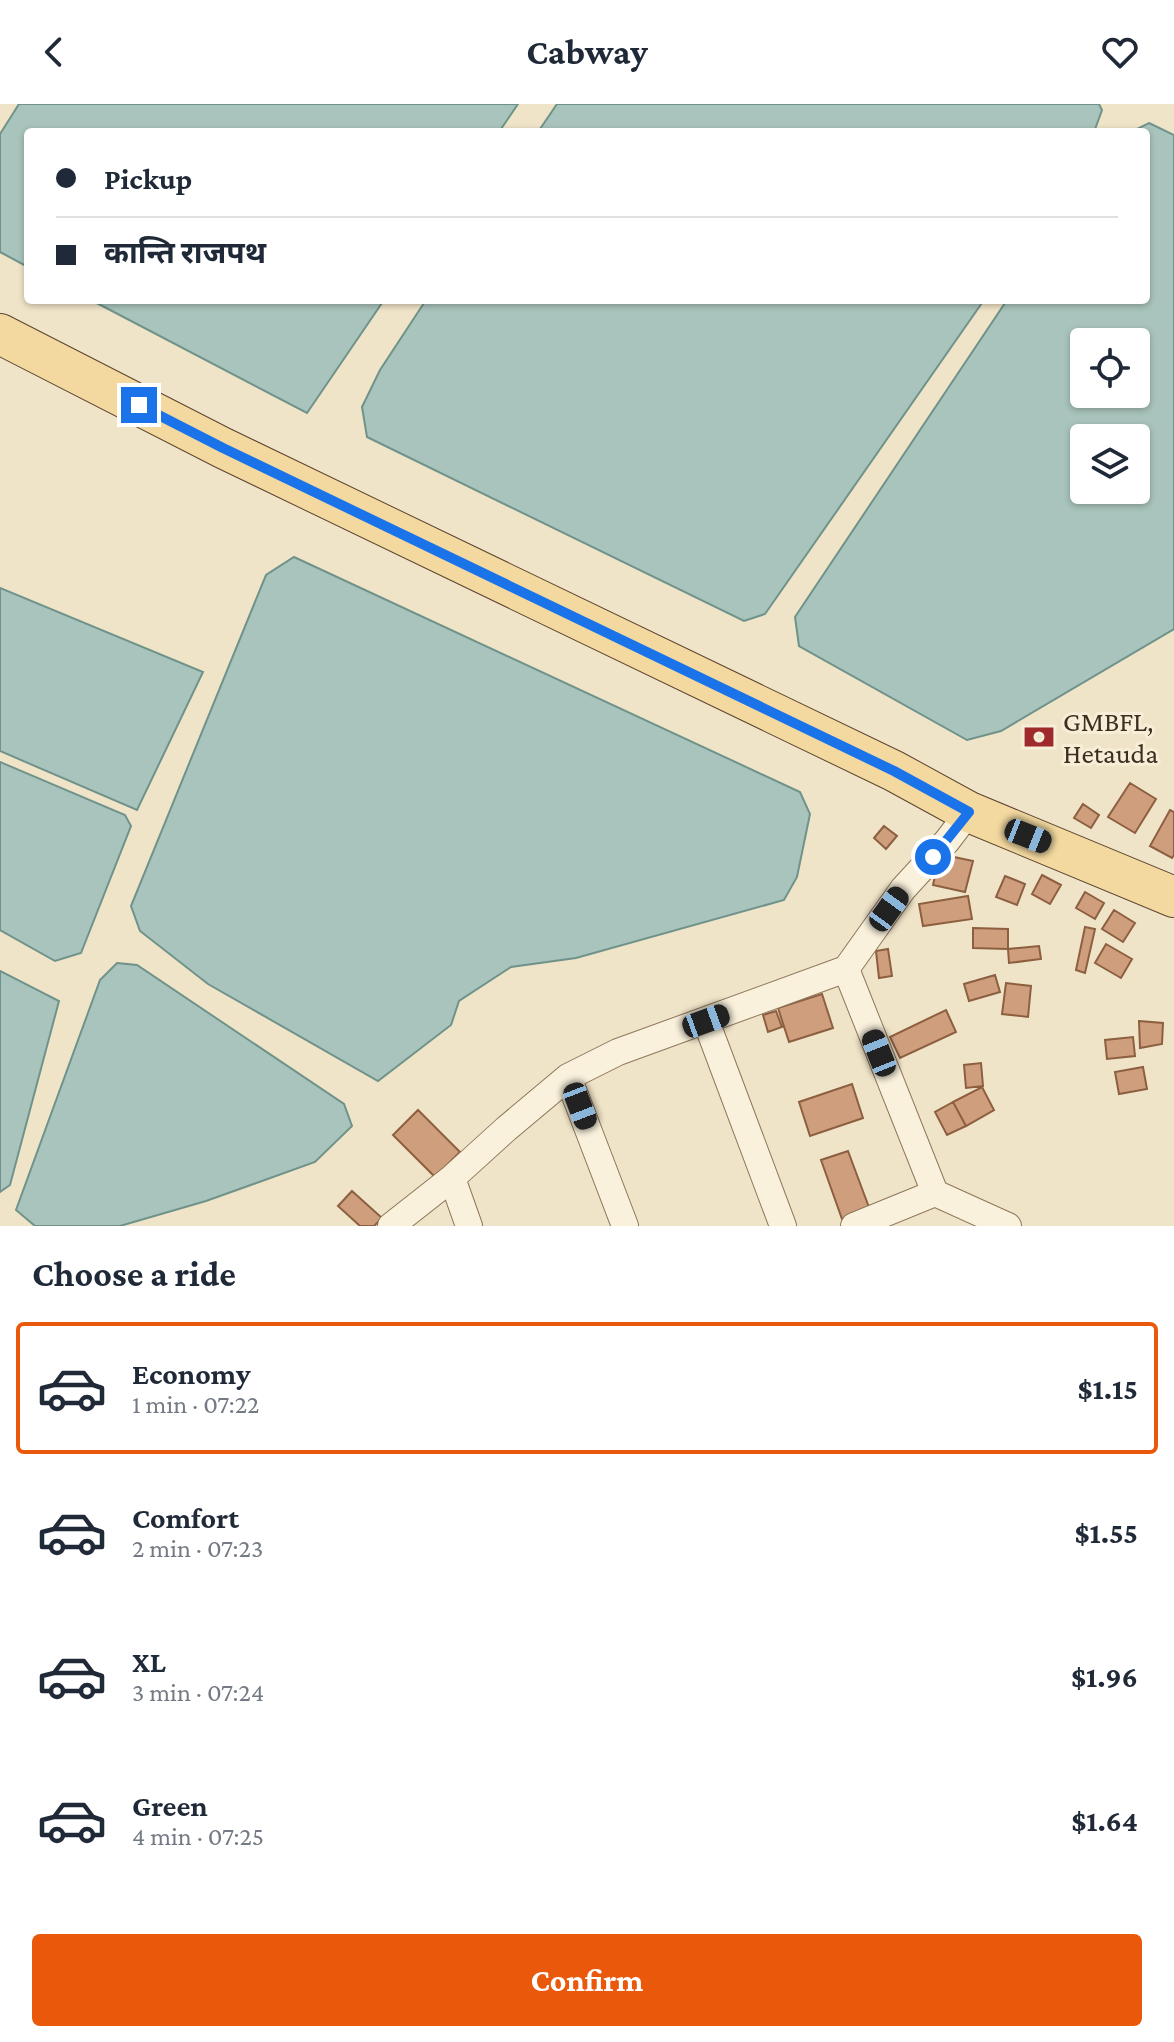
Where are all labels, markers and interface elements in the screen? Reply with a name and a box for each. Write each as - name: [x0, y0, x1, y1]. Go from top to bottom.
- icon: back: [32, 30, 76, 74]
- icon: heart: [1098, 30, 1142, 74]
- text: Cabway: [526, 32, 648, 72]
- text: Pickup: [104, 162, 192, 195]
- text: कान्ति राजपथ: [104, 236, 266, 269]
- map controls: [1070, 328, 1150, 504]
- button: locate: [1070, 328, 1150, 408]
- route end: [121, 387, 157, 423]
- button: layers: [1070, 424, 1150, 504]
- place label: GMBFL, Hetauda: [1063, 706, 1158, 769]
- bank icon: GMBFL, Hetauda: [1022, 720, 1056, 754]
- car: [1001, 816, 1055, 856]
- route start: [915, 839, 951, 875]
- car: [865, 883, 913, 935]
- car: [679, 1002, 733, 1040]
- car: [859, 1026, 899, 1080]
- car: [560, 1079, 600, 1133]
- text: Choose a ride: [32, 1254, 236, 1294]
- icon: car: [36, 1352, 108, 1424]
- text: Economy: [132, 1357, 251, 1390]
- text: $1.15: [1078, 1372, 1138, 1405]
- text: 1 min · 07:22: [132, 1390, 259, 1419]
- icon: car: [36, 1496, 108, 1568]
- text: Comfort: [132, 1501, 239, 1534]
- text: $1.55: [1074, 1516, 1138, 1549]
- text: 2 min · 07:23: [132, 1534, 263, 1563]
- icon: car: [36, 1640, 108, 1712]
- text: XL: [132, 1645, 166, 1678]
- text: $1.96: [1071, 1660, 1138, 1693]
- text: 3 min · 07:24: [132, 1678, 264, 1707]
- icon: car: [36, 1784, 108, 1856]
- text: Green: [132, 1789, 208, 1822]
- text: $1.64: [1071, 1804, 1138, 1837]
- text: 4 min · 07:25: [132, 1822, 264, 1851]
- button: Confirm: [32, 1934, 1142, 2026]

